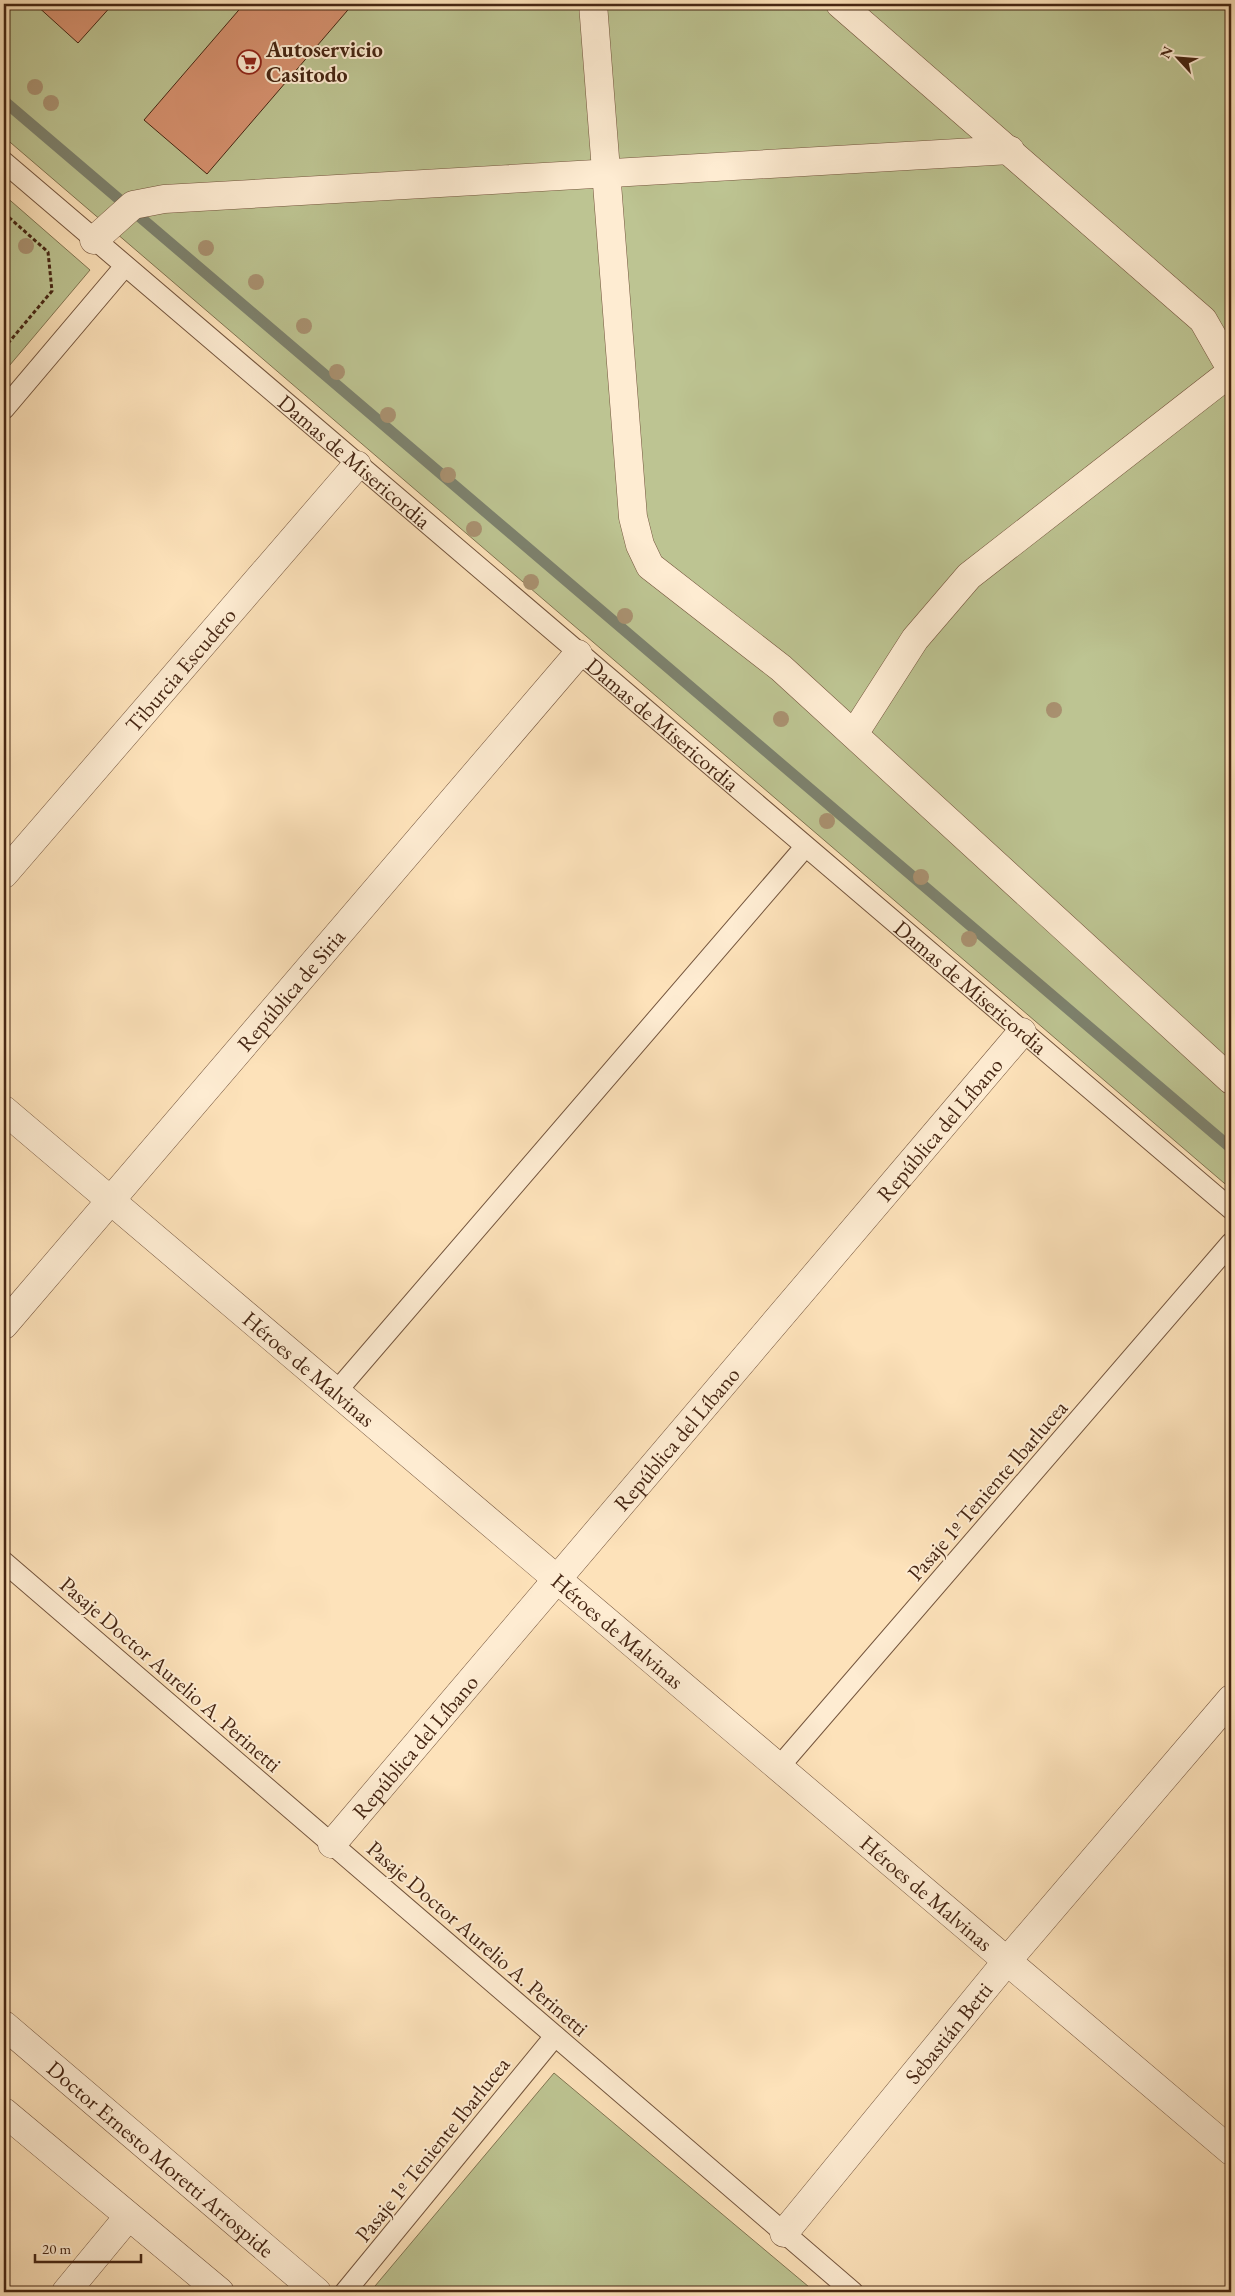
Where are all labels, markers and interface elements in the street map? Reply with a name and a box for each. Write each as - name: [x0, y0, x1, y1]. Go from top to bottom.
- north arrow: [1152, 32, 1202, 82]
- place label: Autoservicio Casitodo: [265, 35, 383, 89]
- text: N: [1156, 43, 1177, 61]
- supermarket icon: Autoservicio Casitodo: [236, 49, 262, 75]
- street label: Damas de Misericordia: [272, 388, 437, 535]
- street label: Tiburcia Escudero: [119, 601, 243, 738]
- street label: Damas de Misericordia: [580, 651, 745, 798]
- street label: Damas de Misericordia: [888, 914, 1053, 1061]
- street label: República de Siria: [231, 923, 352, 1057]
- street label: República del Líbano: [870, 1051, 1009, 1208]
- street label: Héroes de Malvinas: [236, 1305, 381, 1434]
- street label: República del Líbano: [607, 1361, 746, 1517]
- street label: Pasaje 1º Teniente Ibarlucea: [901, 1394, 1074, 1587]
- street label: Héroes de Malvinas: [545, 1567, 690, 1696]
- street label: Pasaje Doctor Aurelio A. Perinetti: [54, 1570, 288, 1779]
- street label: República del Líbano: [346, 1668, 485, 1825]
- street label: Héroes de Malvinas: [854, 1829, 999, 1958]
- street label: Pasaje Doctor Aurelio A. Perinetti: [361, 1834, 595, 2043]
- street label: Sebastián Betti: [898, 1976, 999, 2090]
- street label: Pasaje 1º Teniente Ibarlucea: [349, 2050, 516, 2248]
- street label: Doctor Ernesto Moretti Arrospide: [41, 2054, 280, 2264]
- scale bar: [35, 2231, 141, 2263]
- text: 20 m: [42, 2239, 71, 2258]

